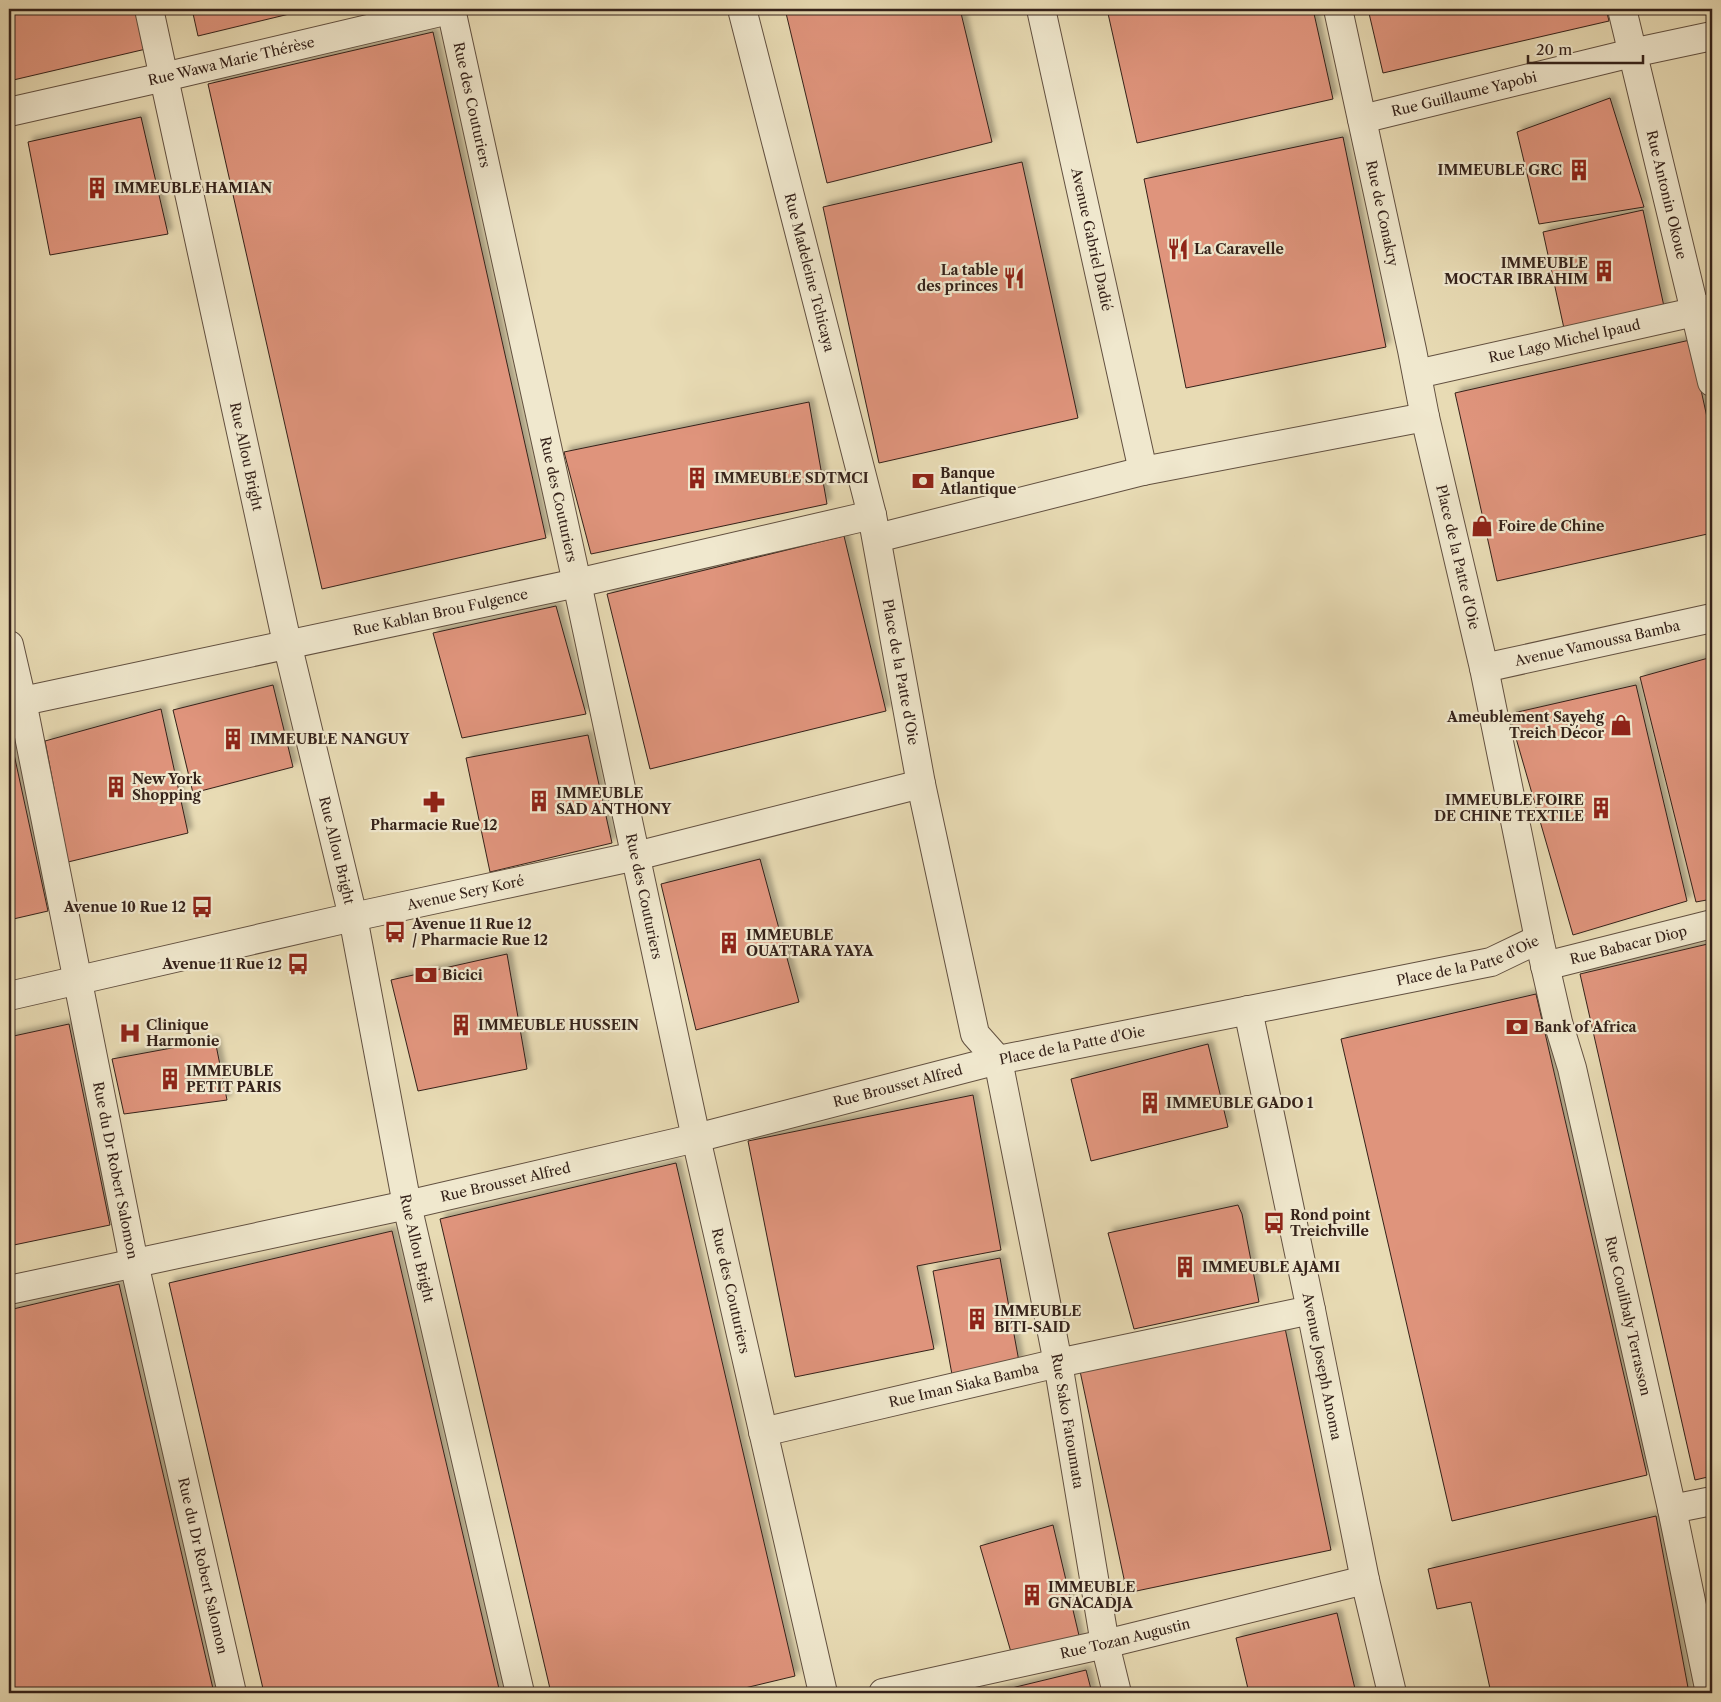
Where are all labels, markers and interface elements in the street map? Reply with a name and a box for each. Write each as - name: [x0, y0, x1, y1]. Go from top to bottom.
- scale bar: [1528, 32, 1644, 64]
- street label: Rue Wawa Marie Thérèse: [146, 33, 317, 89]
- street label: Rue des Couturiers: [449, 40, 495, 169]
- text: 20 m: [1536, 40, 1572, 59]
- street label: Rue Guillaume Yapobi: [1389, 68, 1539, 121]
- street label: Rue Antonin Okoue: [1643, 128, 1691, 261]
- building icon: IMMEUBLE GRC: [1566, 157, 1592, 183]
- street label: Rue de Conakry: [1362, 159, 1403, 268]
- place label: IMMEUBLE GRC: [1438, 161, 1562, 179]
- street label: Avenue Gabriel Dadié: [1067, 165, 1116, 313]
- building icon: IMMEUBLE HAMIAN: [84, 175, 110, 201]
- place label: IMMEUBLE HAMIAN: [114, 179, 272, 197]
- street label: Rue Madeleine Tchicaya: [781, 191, 839, 354]
- restaurant icon: La Caravelle: [1165, 236, 1191, 262]
- place label: La Caravelle: [1194, 240, 1284, 258]
- place label: IMMEUBLE MOCTAR IBRAHIM: [1444, 254, 1588, 288]
- building icon: IMMEUBLE MOCTAR IBRAHIM: [1591, 258, 1617, 284]
- place label: La table des princes: [917, 261, 998, 295]
- restaurant icon: La table des princes: [1001, 265, 1027, 291]
- street label: Rue Lago Michel Ipaud: [1487, 315, 1643, 367]
- street label: Rue Allou Bright: [226, 401, 267, 512]
- street label: Rue des Couturiers: [536, 435, 581, 564]
- place label: Banque Atlantique: [939, 464, 1016, 498]
- building icon: IMMEUBLE SDTMCI: [684, 465, 710, 491]
- bank icon: Banque Atlantique: [910, 468, 936, 494]
- place label: IMMEUBLE SDTMCI: [714, 469, 869, 487]
- street label: Place de la Patte d'Oie: [1432, 483, 1484, 631]
- shop icon: Foire de Chine: [1469, 513, 1495, 539]
- place label: Foire de Chine: [1498, 517, 1604, 535]
- street label: Rue Kablan Brou Fulgence: [351, 585, 530, 640]
- street label: Place de la Patte d'Oie: [878, 597, 923, 747]
- street label: Avenue Vamoussa Bamba: [1512, 616, 1682, 670]
- place label: Ameublement Sayehg Treich Décor: [1446, 708, 1605, 742]
- shop icon: Ameublement Sayehg Treich Décor: [1608, 712, 1634, 738]
- building icon: IMMEUBLE NANGUY: [220, 726, 246, 752]
- place label: IMMEUBLE NANGUY: [250, 730, 410, 748]
- place label: New York Shopping: [132, 770, 202, 804]
- building icon: New York Shopping: [103, 774, 129, 800]
- place label: IMMEUBLE SAD ANTHONY: [556, 784, 672, 818]
- building icon: IMMEUBLE SAD ANTHONY: [526, 788, 552, 814]
- pharmacy icon: Pharmacie Rue 12: [421, 789, 447, 815]
- place label: IMMEUBLE FOIRE DE CHINE TEXTILE: [1434, 791, 1584, 825]
- street label: Rue Allou Bright: [315, 794, 359, 906]
- building icon: IMMEUBLE FOIRE DE CHINE TEXTILE: [1588, 795, 1614, 821]
- place label: Pharmacie Rue 12: [370, 816, 498, 834]
- street label: Rue des Couturiers: [622, 832, 666, 961]
- street label: Avenue Sery Koré: [404, 871, 526, 914]
- bus stop icon: Avenue 10 Rue 12: [189, 894, 215, 920]
- place label: Avenue 10 Rue 12: [63, 898, 186, 916]
- place label: Avenue 11 Rue 12 / Pharmacie Rue 12: [411, 915, 548, 949]
- bus stop icon: Avenue 11 Rue 12 / Pharmacie Rue 12: [382, 919, 408, 945]
- street label: Rue Babacar Diop: [1568, 922, 1689, 968]
- place label: IMMEUBLE OUATTARA YAYA: [746, 926, 874, 960]
- building icon: IMMEUBLE OUATTARA YAYA: [716, 930, 742, 956]
- street label: Place de la Patte d'Oie: [1395, 931, 1542, 990]
- bus stop icon: Avenue 11 Rue 12: [285, 951, 311, 977]
- place label: Avenue 11 Rue 12: [161, 955, 282, 973]
- bank icon: Bicici: [413, 962, 439, 988]
- place label: Bicici: [442, 966, 483, 984]
- building icon: IMMEUBLE HUSSEIN: [448, 1012, 474, 1038]
- bank icon: Bank of Africa: [1504, 1014, 1530, 1040]
- place label: Clinique Harmonie: [146, 1016, 219, 1050]
- place label: IMMEUBLE HUSSEIN: [478, 1016, 639, 1034]
- place label: Bank of Africa: [1534, 1018, 1637, 1036]
- hospital icon: Clinique Harmonie: [117, 1020, 143, 1046]
- street label: Place de la Patte d'Oie: [998, 1022, 1147, 1069]
- street label: Rue Brousset Alfred: [831, 1060, 965, 1111]
- place label: IMMEUBLE PETIT PARIS: [186, 1062, 282, 1096]
- building icon: IMMEUBLE PETIT PARIS: [157, 1066, 183, 1092]
- street label: Rue du Dr Robert Salomon: [89, 1080, 142, 1261]
- building icon: IMMEUBLE GADO 1: [1137, 1090, 1163, 1116]
- place label: IMMEUBLE GADO 1: [1166, 1094, 1314, 1112]
- street label: Rue Brousset Alfred: [439, 1158, 573, 1206]
- street label: Rue Allou Bright: [396, 1193, 438, 1304]
- place label: Rond point Treichville: [1290, 1206, 1371, 1240]
- bus stop icon: Rond point Treichville: [1261, 1210, 1287, 1236]
- street label: Rue des Couturiers: [708, 1226, 754, 1355]
- street label: Rue Coulibaly Terrasson: [1601, 1234, 1655, 1398]
- building icon: IMMEUBLE AJAMI: [1172, 1254, 1198, 1280]
- place label: IMMEUBLE AJAMI: [1202, 1258, 1340, 1276]
- street label: Avenue Joseph Anoma: [1298, 1290, 1346, 1442]
- place label: IMMEUBLE BITI-SAID: [994, 1302, 1081, 1336]
- building icon: IMMEUBLE BITI-SAID: [964, 1306, 990, 1332]
- street label: Rue Sako Fatoumata: [1047, 1352, 1088, 1491]
- street label: Rue Iman Siaka Bamba: [887, 1359, 1041, 1411]
- street label: Rue du Dr Robert Salomon: [174, 1476, 232, 1656]
- place label: IMMEUBLE GNACADJA: [1048, 1578, 1135, 1612]
- building icon: IMMEUBLE GNACADJA: [1019, 1582, 1045, 1608]
- street label: Rue Tozan Augustin: [1058, 1614, 1192, 1663]

